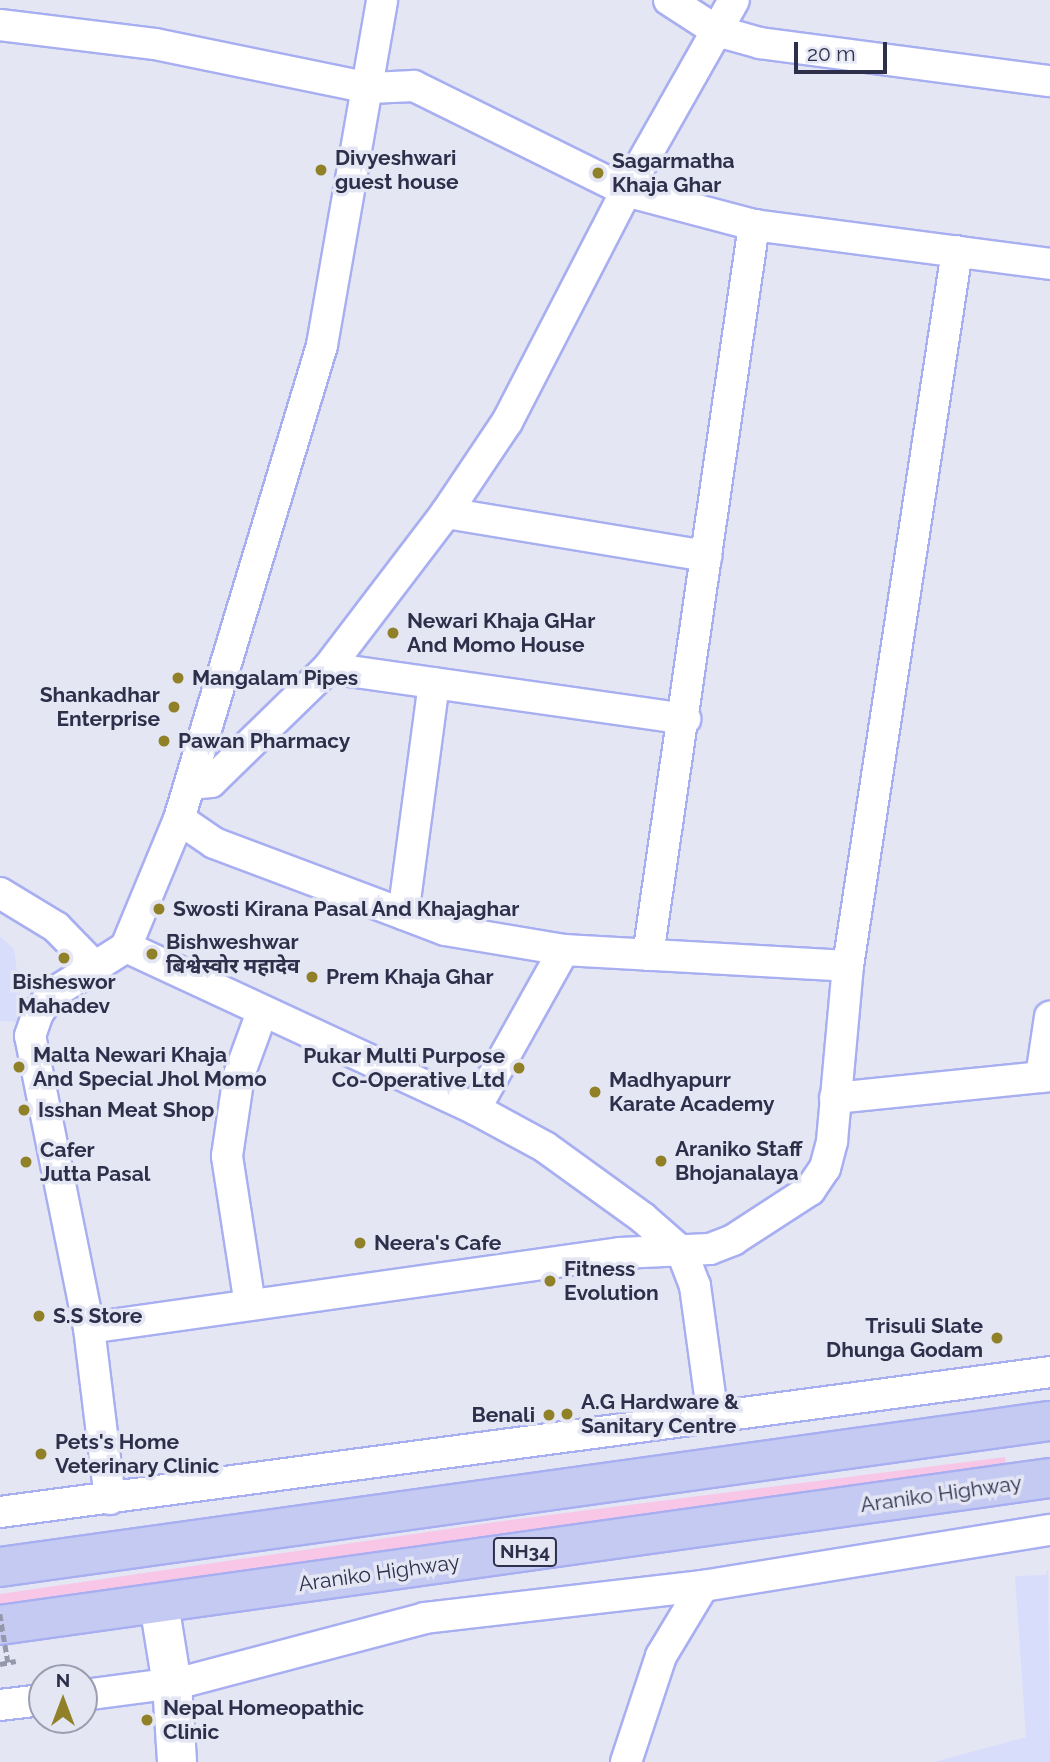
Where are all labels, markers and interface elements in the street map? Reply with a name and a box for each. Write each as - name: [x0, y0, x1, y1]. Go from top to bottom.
- scale bar: [798, 28, 891, 72]
- text: 20 m: [807, 41, 855, 66]
- place label: Divyeshwari guest house: [335, 145, 459, 195]
- place label: Sagarmatha Khaja Ghar: [612, 148, 735, 198]
- marker: Divyeshwari guest house: [313, 162, 329, 178]
- marker: Sagarmatha Khaja Ghar: [590, 165, 606, 181]
- place label: Newari Khaja GHar And Momo House: [407, 608, 595, 658]
- marker: Newari Khaja GHar And Momo House: [385, 625, 401, 641]
- place label: Mangalam Pipes: [192, 665, 358, 691]
- marker: Mangalam Pipes: [170, 670, 186, 686]
- place label: Shankadhar Enterprise: [40, 682, 160, 732]
- marker: Shankadhar Enterprise: [166, 699, 182, 715]
- place label: Pawan Pharmacy: [178, 728, 350, 754]
- marker: Pawan Pharmacy: [156, 733, 172, 749]
- place label: Swosti Kirana Pasal And Khajaghar: [173, 896, 521, 922]
- marker: Swosti Kirana Pasal And Khajaghar: [151, 901, 167, 917]
- place label: Bishweshwar बिश्वेस्वोर महादेव: [166, 929, 300, 979]
- marker: Bishweshwar बिश्वेस्वोर महादेव: [144, 946, 160, 962]
- marker: Bisheswor Mahadev: [56, 950, 72, 966]
- place label: Prem Khaja Ghar: [326, 964, 494, 990]
- place label: Bisheswor Mahadev: [12, 969, 116, 1019]
- marker: Prem Khaja Ghar: [304, 969, 320, 985]
- place label: Malta Newari Khaja And Special Jhol Momo: [33, 1042, 268, 1092]
- place label: Pukar Multi Purpose Co-Operative Ltd: [303, 1043, 505, 1093]
- marker: Malta Newari Khaja And Special Jhol Momo: [11, 1059, 27, 1075]
- marker: Pukar Multi Purpose Co-Operative Ltd: [511, 1060, 527, 1076]
- place label: Madhyapurr Karate Academy: [609, 1067, 775, 1117]
- marker: Madhyapurr Karate Academy: [587, 1084, 603, 1100]
- place label: Isshan Meat Shop: [38, 1097, 214, 1123]
- marker: Isshan Meat Shop: [16, 1102, 32, 1118]
- place label: Araniko Staff Bhojanalaya: [675, 1136, 802, 1186]
- place label: Cafer Jutta Pasal: [40, 1137, 150, 1187]
- marker: Araniko Staff Bhojanalaya: [653, 1153, 669, 1169]
- marker: Cafer Jutta Pasal: [18, 1154, 34, 1170]
- place label: Neera's Cafe: [374, 1230, 501, 1256]
- marker: Neera's Cafe: [352, 1235, 368, 1251]
- place label: Fitness Evolution: [564, 1256, 659, 1306]
- marker: Fitness Evolution: [542, 1273, 558, 1289]
- place label: S.S Store: [53, 1303, 142, 1329]
- marker: S.S Store: [31, 1308, 47, 1324]
- place label: Trisuli Slate Dhunga Godam: [826, 1313, 983, 1363]
- marker: Trisuli Slate Dhunga Godam: [989, 1330, 1005, 1346]
- place label: A.G Hardware & Sanitary Centre: [581, 1389, 739, 1439]
- place label: Benali: [471, 1402, 535, 1428]
- marker: A.G Hardware & Sanitary Centre: [559, 1406, 575, 1422]
- marker: Benali: [541, 1407, 557, 1423]
- place label: Pets's Home Veterinary Clinic: [55, 1429, 220, 1479]
- marker: Pets's Home Veterinary Clinic: [33, 1446, 49, 1462]
- street label: Araniko Highway: [859, 1470, 1023, 1518]
- road number: NH34: [492, 1536, 558, 1568]
- street label: Araniko Highway: [297, 1549, 461, 1597]
- north arrow: [28, 1664, 98, 1734]
- text: N: [56, 1669, 70, 1691]
- place label: Nepal Homeopathic Clinic: [163, 1695, 365, 1745]
- marker: Nepal Homeopathic Clinic: [137, 1710, 157, 1730]

